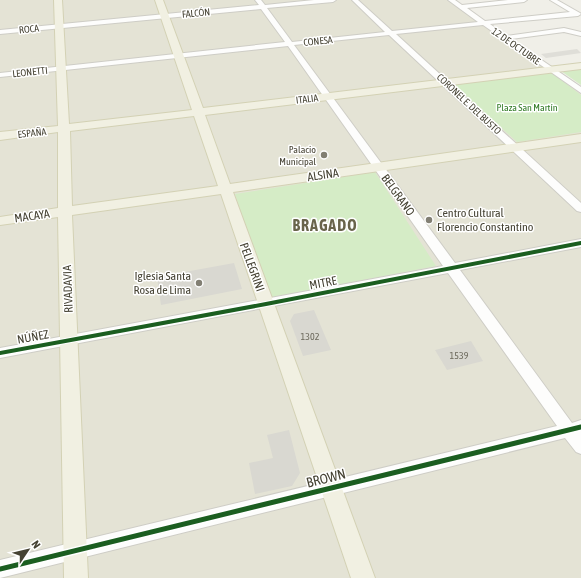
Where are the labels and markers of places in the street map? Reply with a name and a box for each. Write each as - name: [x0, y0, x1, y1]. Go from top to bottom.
- place label: Palacio Municipal: [279, 144, 316, 167]
- marker: Palacio Municipal: [319, 150, 329, 160]
- place label: Centro Cultural Florencio Constantino: [437, 206, 534, 234]
- marker: Centro Cultural Florencio Constantino: [424, 215, 434, 225]
- place label: Iglesia Santa Rosa de Lima: [133, 269, 191, 297]
- marker: Iglesia Santa Rosa de Lima: [194, 278, 204, 288]

